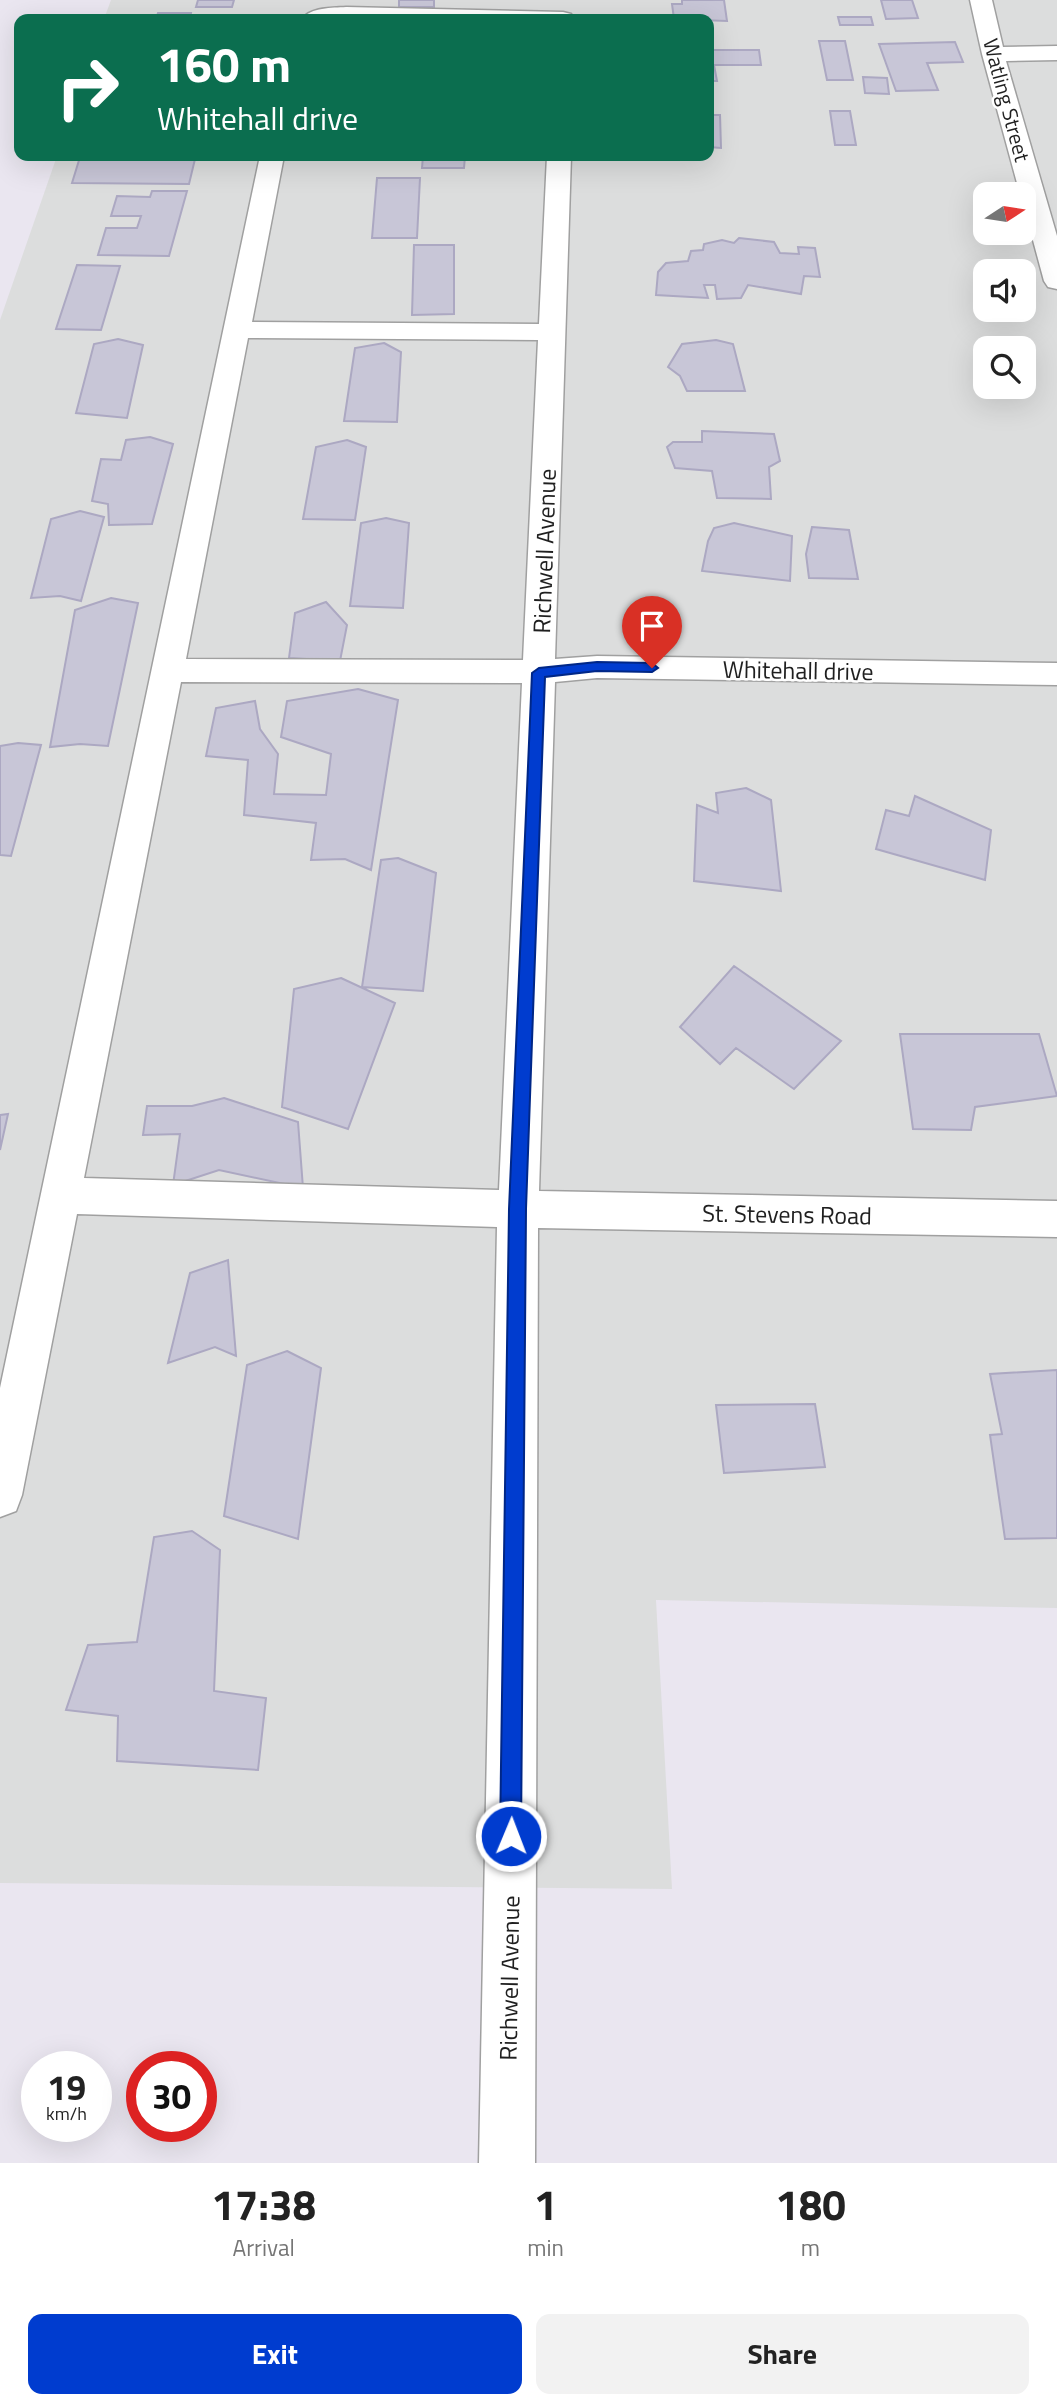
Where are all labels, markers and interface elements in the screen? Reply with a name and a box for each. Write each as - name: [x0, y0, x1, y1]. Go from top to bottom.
- text: 160 m: [157, 26, 291, 101]
- street label: Watling Street: [975, 35, 1039, 166]
- icon: right: [42, 42, 133, 133]
- text: Whitehall drive: [157, 94, 358, 142]
- north arrow: [973, 182, 1036, 245]
- map controls: [973, 182, 1036, 399]
- button: sound: [973, 259, 1036, 322]
- button: search: [973, 336, 1036, 399]
- street label: Richwell Avenue: [523, 468, 565, 634]
- pin: [622, 596, 682, 668]
- icon: arrive: [633, 607, 671, 645]
- street label: Whitehall drive: [722, 651, 874, 689]
- street label: St. Stevens Road: [702, 1195, 872, 1233]
- position arrow: [474, 1799, 548, 1873]
- street label: Richwell Avenue: [490, 1895, 528, 2061]
- speed limit sign: 30: [126, 2051, 217, 2142]
- text: 19: [47, 2060, 86, 2114]
- text: km/h: [46, 2100, 87, 2127]
- text: 17:38: [211, 2172, 316, 2236]
- text: 1: [534, 2172, 557, 2236]
- text: 180: [775, 2172, 846, 2236]
- text: Arrival: [232, 2230, 295, 2265]
- text: min: [527, 2230, 564, 2265]
- text: m: [801, 2230, 820, 2265]
- button: Exit: [28, 2314, 522, 2394]
- button: Share: [536, 2314, 1029, 2394]

